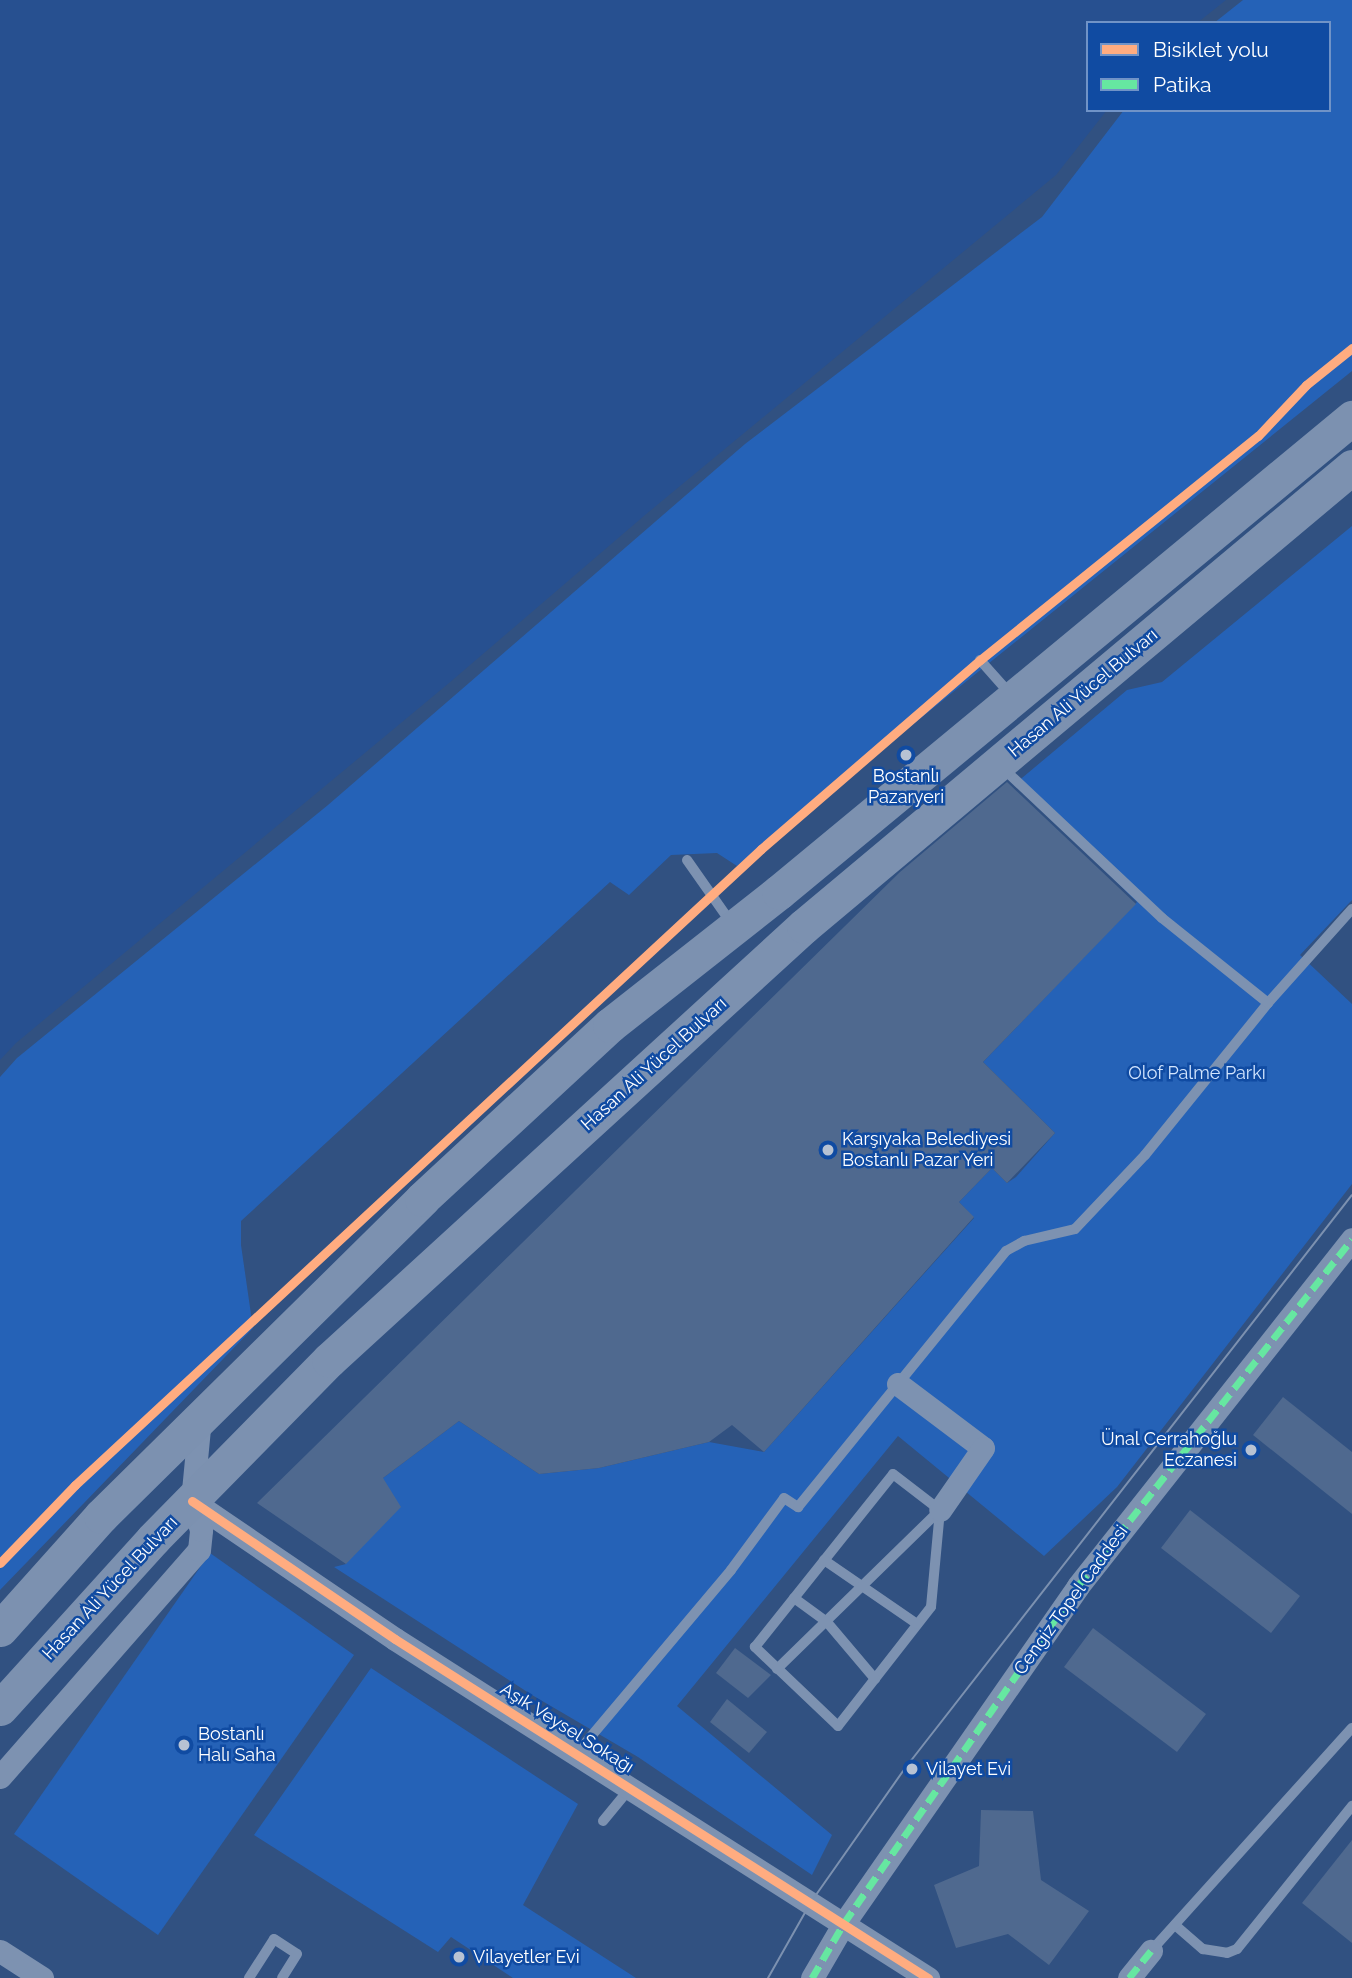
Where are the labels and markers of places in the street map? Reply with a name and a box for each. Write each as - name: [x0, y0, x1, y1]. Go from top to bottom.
- marker: Bostanlı Pazaryeri: [898, 747, 914, 763]
- place label: Bostanlı Pazaryeri: [868, 766, 944, 808]
- place label: Karşıyaka Belediyesi Bostanlı Pazar Yeri: [842, 1129, 1011, 1172]
- marker: Karşıyaka Belediyesi Bostanlı Pazar Yeri: [820, 1142, 836, 1158]
- place label: Ünal Cerrahoğlu Eczanesi: [1100, 1429, 1237, 1472]
- marker: Ünal Cerrahoğlu Eczanesi: [1243, 1442, 1259, 1458]
- place label: Bostanlı Halı Saha: [198, 1724, 275, 1766]
- marker: Bostanlı Halı Saha: [176, 1737, 192, 1753]
- place label: Vilayet Evi: [926, 1758, 1011, 1780]
- marker: Vilayet Evi: [904, 1761, 920, 1777]
- place label: Vilayetler Evi: [473, 1946, 580, 1968]
- marker: Vilayetler Evi: [451, 1949, 467, 1965]

